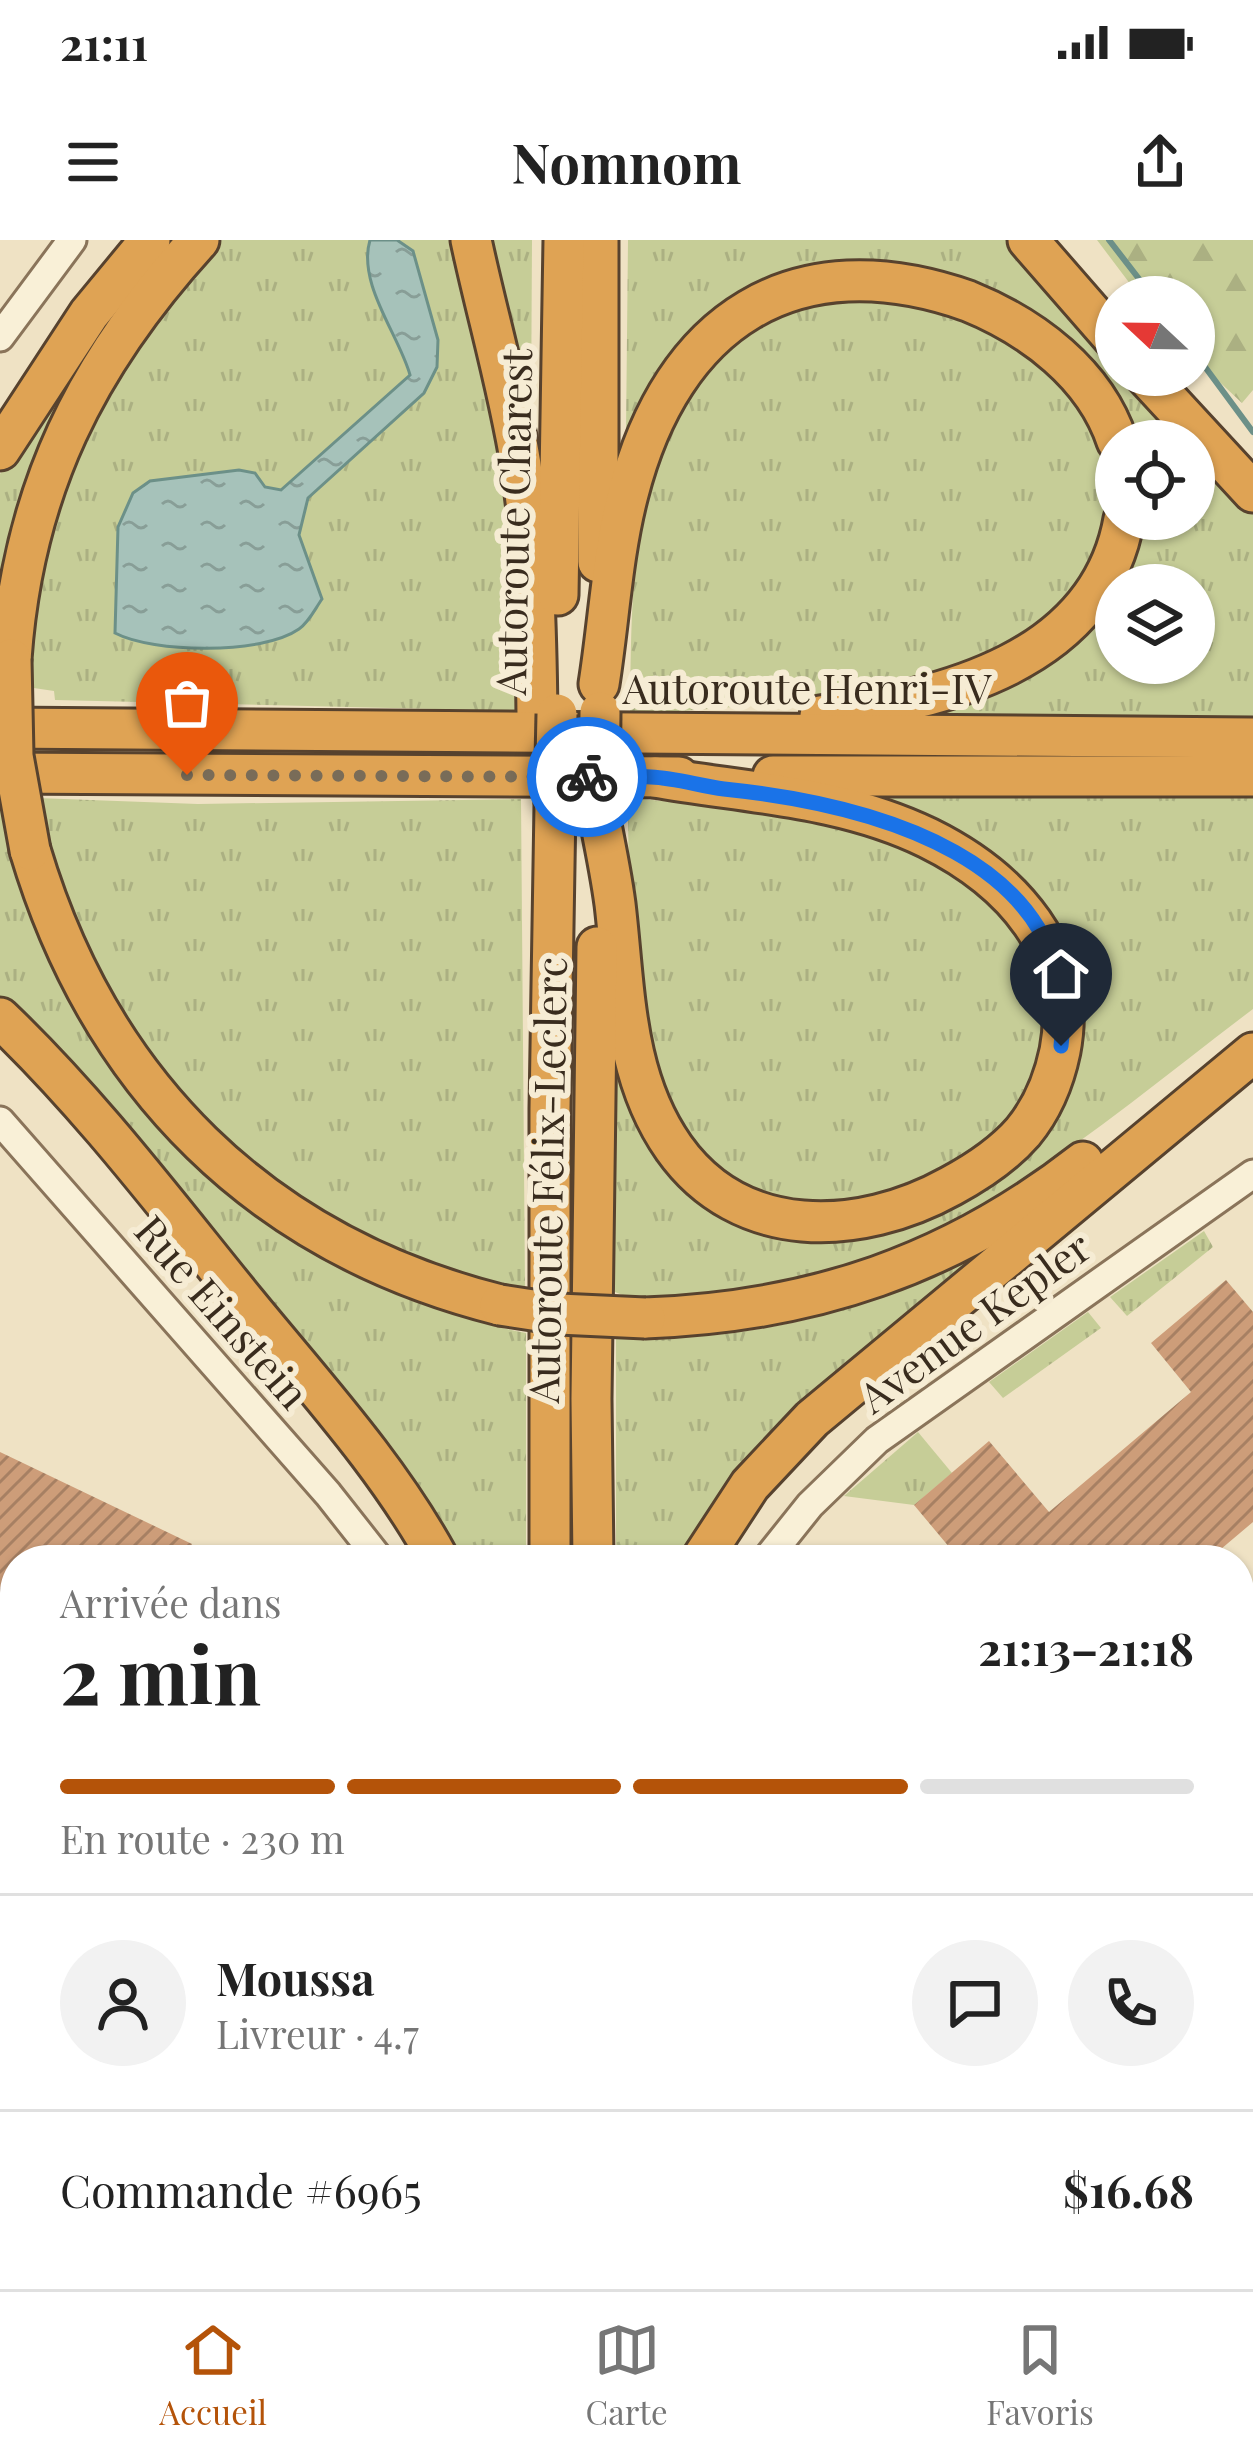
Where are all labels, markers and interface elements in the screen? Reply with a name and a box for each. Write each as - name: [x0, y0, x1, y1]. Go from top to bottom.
- text: 21:11: [60, 12, 148, 72]
- text: Nomnom: [512, 126, 741, 198]
- icon: menu: [60, 129, 126, 195]
- icon: share: [1127, 129, 1193, 195]
- north arrow: [1095, 276, 1215, 396]
- map controls: [1095, 276, 1215, 684]
- street label: Autoroute Charest: [481, 347, 543, 697]
- button: locate: [1095, 420, 1215, 540]
- button: layers: [1095, 564, 1215, 684]
- pin: [136, 652, 238, 775]
- street label: Autoroute Henri-IV: [622, 659, 992, 715]
- icon: bag: [154, 670, 220, 736]
- courier: [527, 717, 647, 837]
- icon: bike: [554, 744, 620, 810]
- pin: [1010, 923, 1112, 1046]
- icon: home: [1028, 941, 1094, 1007]
- street label: Autoroute Félix-Leclerc: [514, 956, 578, 1405]
- street label: Rue Einstein: [124, 1203, 322, 1419]
- street label: Avenue Kepler: [846, 1218, 1101, 1425]
- text: Arrivée dans: [60, 1576, 281, 1628]
- text: 21:13–21:18: [978, 1617, 1194, 1677]
- text: 2 min: [60, 1621, 261, 1725]
- text: En route · 230 m: [60, 1812, 345, 1864]
- button: person: [60, 1940, 186, 2066]
- button: chat: [912, 1940, 1038, 2066]
- button: phone: [1068, 1940, 1194, 2066]
- text: Moussa: [216, 1947, 374, 2007]
- text: Livreur · 4.7: [216, 2007, 419, 2059]
- text: Commande #6965: [60, 2159, 422, 2219]
- text: $16.68: [1063, 2159, 1194, 2219]
- tab: Accueil: [159, 2317, 267, 2433]
- tab: Carte: [586, 2317, 668, 2433]
- tab: Favoris: [986, 2317, 1094, 2433]

